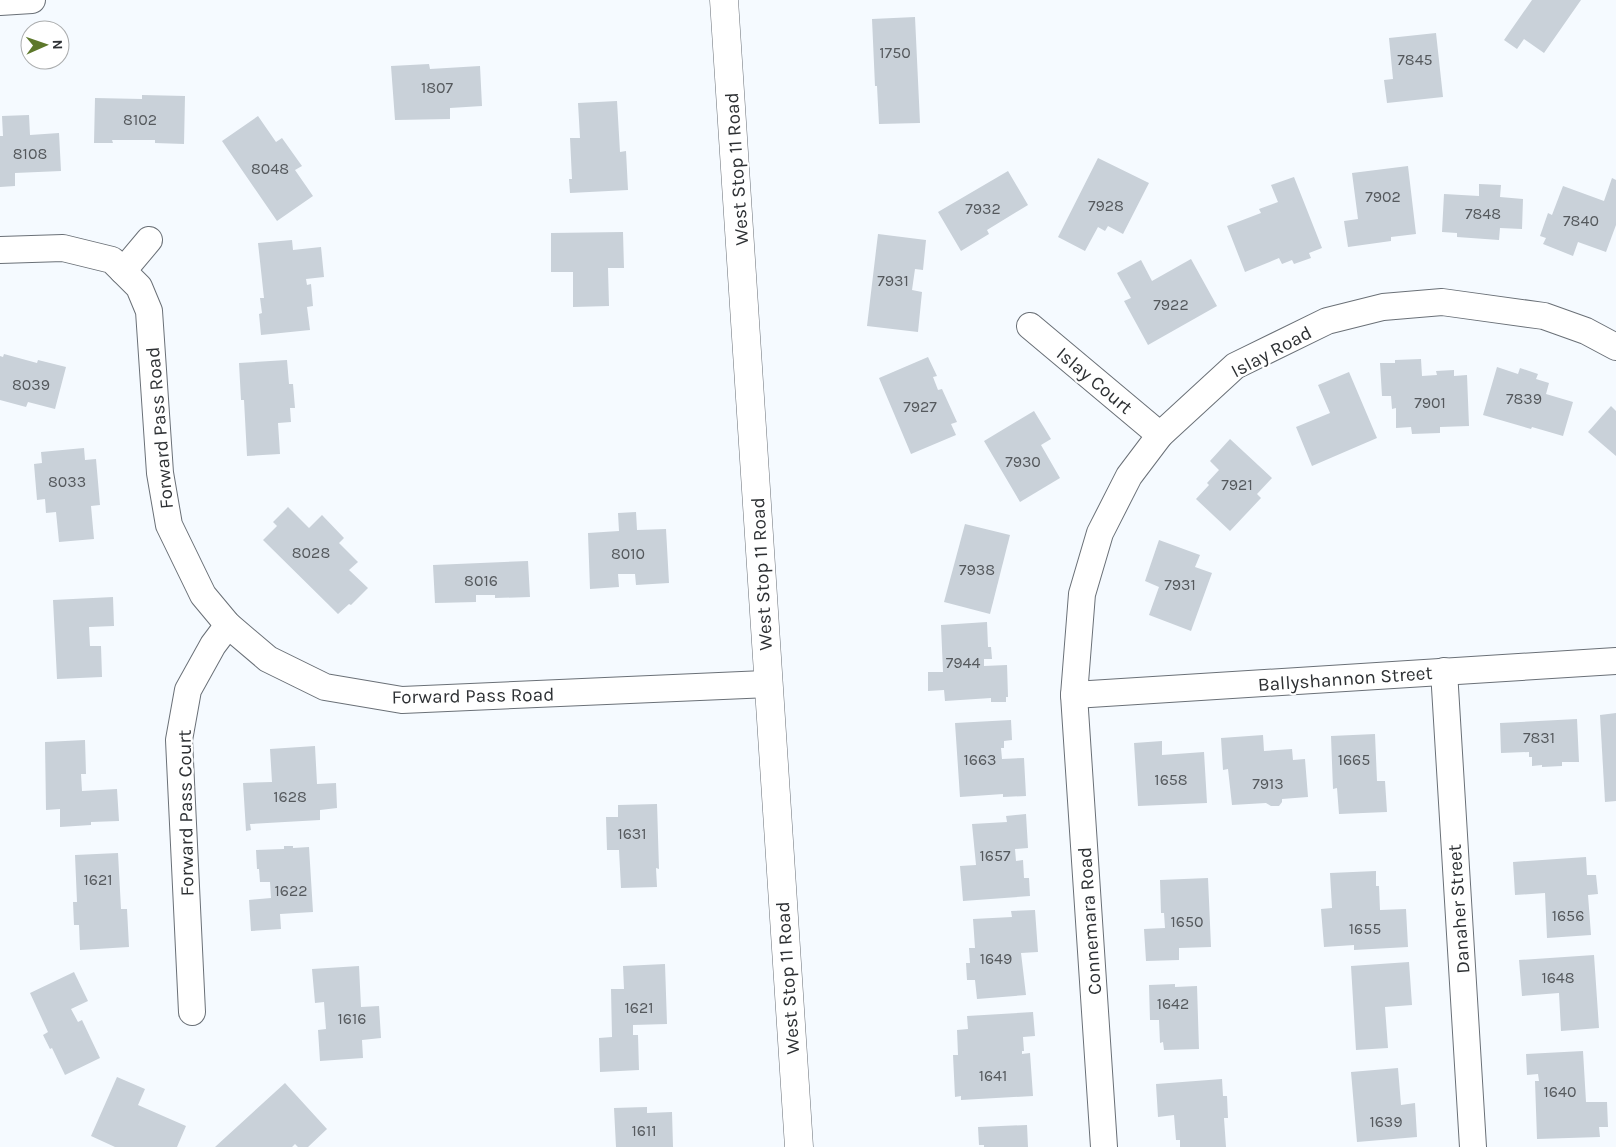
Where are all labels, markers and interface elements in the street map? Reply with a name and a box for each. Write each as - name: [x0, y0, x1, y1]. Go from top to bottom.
- north arrow: [20, 20, 70, 70]
- text: N: [49, 39, 66, 50]
- house number: 1750: [879, 43, 911, 62]
- house number: 7845: [1397, 50, 1433, 69]
- house number: 1807: [421, 78, 454, 97]
- street label: West Stop 11 Road: [721, 92, 753, 246]
- house number: 8102: [123, 110, 157, 129]
- house number: 8108: [13, 144, 47, 163]
- house number: 8048: [251, 159, 289, 178]
- house number: 7902: [1365, 187, 1401, 206]
- house number: 7928: [1088, 196, 1124, 215]
- house number: 7932: [965, 199, 1001, 218]
- house number: 7848: [1465, 204, 1501, 223]
- house number: 7840: [1563, 211, 1599, 230]
- house number: 7931: [877, 271, 909, 290]
- house number: 7922: [1153, 295, 1189, 314]
- street label: Islay Road: [1227, 321, 1316, 382]
- street label: Islay Court: [1052, 343, 1137, 419]
- street label: Forward Pass Road: [142, 346, 178, 510]
- house number: 8039: [12, 375, 50, 394]
- house number: 7839: [1506, 389, 1542, 408]
- house number: 7901: [1414, 393, 1446, 412]
- house number: 7927: [903, 397, 937, 416]
- house number: 7930: [1005, 452, 1041, 471]
- house number: 8033: [48, 472, 86, 491]
- house number: 7921: [1221, 475, 1253, 494]
- street label: West Stop 11 Road: [747, 497, 777, 651]
- house number: 8028: [292, 543, 330, 562]
- house number: 8010: [611, 544, 645, 563]
- house number: 7938: [959, 560, 995, 579]
- house number: 8016: [464, 571, 498, 590]
- house number: 7931: [1164, 575, 1196, 594]
- house number: 7944: [946, 653, 980, 672]
- street label: Ballyshannon Street: [1257, 662, 1433, 696]
- street label: Forward Pass Road: [391, 684, 555, 708]
- house number: 7831: [1523, 728, 1555, 747]
- street label: Forward Pass Court: [174, 730, 198, 896]
- house number: 1663: [963, 750, 997, 769]
- house number: 1665: [1338, 750, 1370, 769]
- house number: 1658: [1154, 770, 1188, 789]
- house number: 7913: [1252, 774, 1284, 793]
- house number: 1628: [273, 787, 307, 806]
- house number: 1631: [617, 824, 647, 843]
- street label: Danaher Street: [1444, 843, 1474, 974]
- house number: 1657: [980, 846, 1011, 865]
- street label: Connemara Road: [1074, 846, 1106, 996]
- house number: 1621: [83, 870, 113, 889]
- house number: 1622: [275, 881, 308, 900]
- street label: West Stop 11 Road: [772, 901, 804, 1055]
- house number: 1656: [1552, 906, 1584, 925]
- house number: 1650: [1171, 912, 1203, 931]
- house number: 1655: [1349, 919, 1381, 938]
- house number: 1649: [980, 949, 1012, 968]
- house number: 1648: [1541, 968, 1575, 987]
- house number: 1642: [1157, 994, 1189, 1013]
- house number: 1621: [624, 998, 654, 1017]
- house number: 1616: [338, 1009, 366, 1028]
- house number: 1641: [979, 1066, 1007, 1085]
- house number: 1640: [1544, 1082, 1576, 1101]
- house number: 1639: [1369, 1112, 1403, 1131]
- house number: 1611: [631, 1121, 657, 1140]

